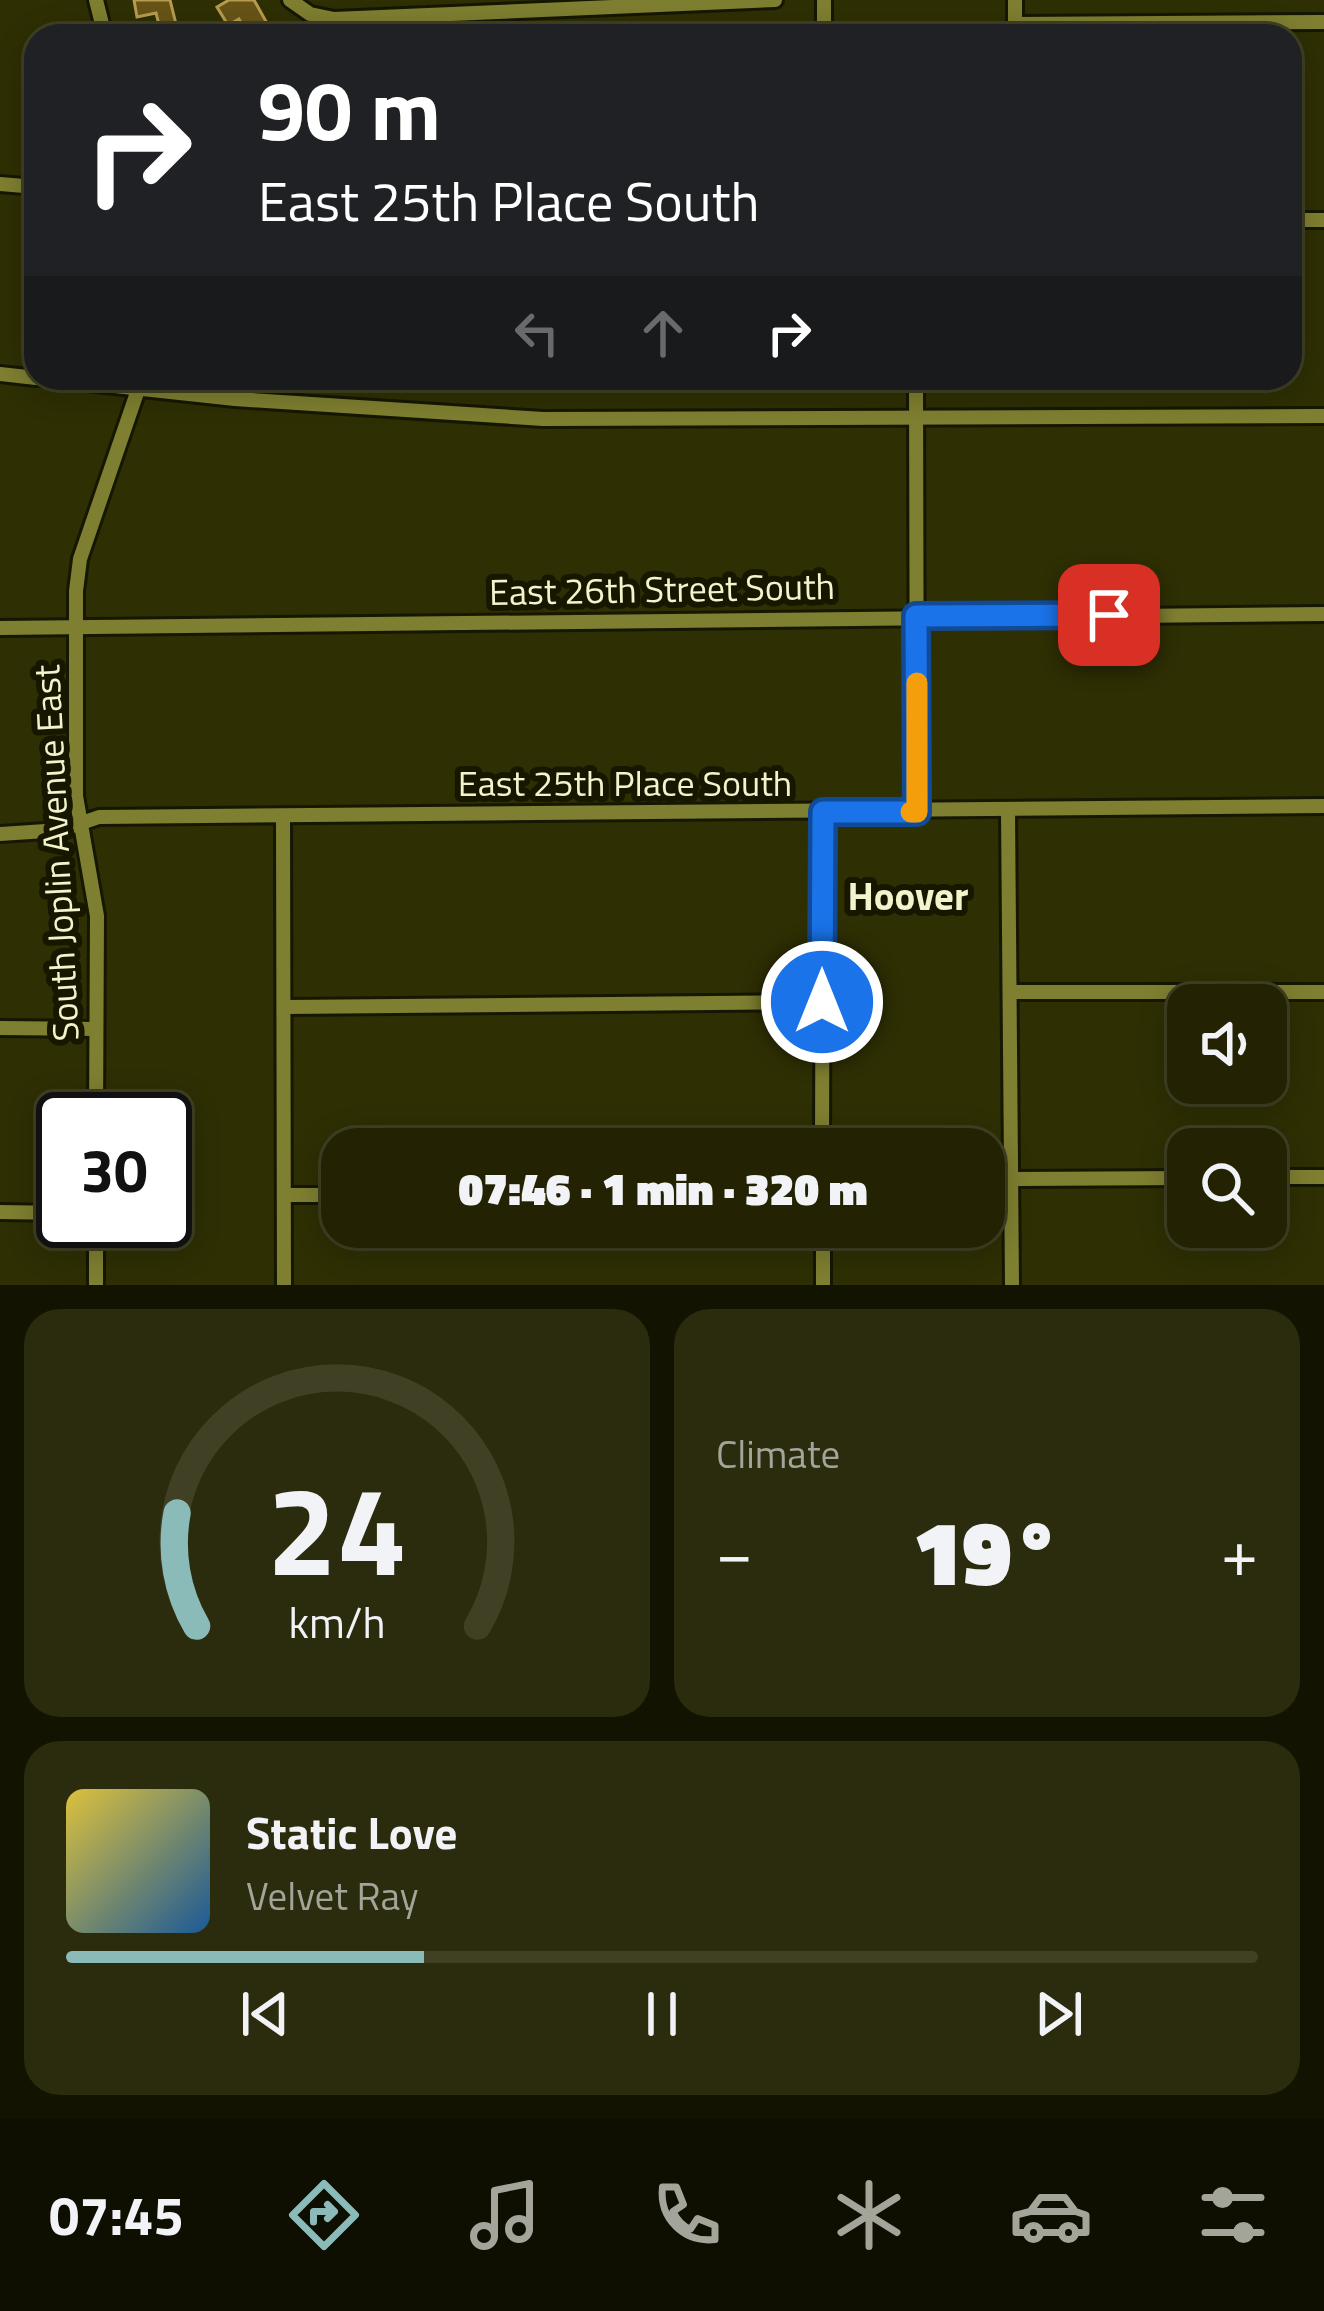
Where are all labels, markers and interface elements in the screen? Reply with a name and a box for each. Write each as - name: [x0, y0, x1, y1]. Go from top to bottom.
- text: 90 m: [258, 45, 441, 173]
- icon: right: [60, 72, 216, 228]
- text: East 25th Place South: [258, 160, 760, 242]
- icon: left: [504, 300, 570, 366]
- icon: ahead: [630, 300, 696, 366]
- icon: right: [756, 300, 822, 366]
- street label: East 26th Street South: [489, 558, 835, 619]
- pin: [1058, 564, 1160, 666]
- icon: arrive: [1076, 582, 1142, 648]
- street label: South Joplin Avenue East: [18, 663, 93, 1043]
- street label: East 25th Place South: [458, 755, 792, 810]
- district label: Hoover: [848, 866, 968, 925]
- position arrow: [759, 939, 885, 1065]
- map controls: [1167, 984, 1287, 1248]
- button: sound: [1167, 984, 1287, 1104]
- speed limit sign: 30: [36, 1092, 192, 1248]
- button: search: [1167, 1128, 1287, 1248]
- text: 07:46 · 1 min · 320 m: [459, 1154, 867, 1222]
- text: Climate: [716, 1424, 840, 1483]
- text: 24: [267, 1434, 407, 1623]
- text: 19°: [913, 1483, 1061, 1620]
- text: −: [716, 1501, 753, 1602]
- text: +: [1221, 1501, 1258, 1602]
- text: km/h: [288, 1589, 386, 1655]
- text: Static Love: [246, 1798, 458, 1866]
- text: Velvet Ray: [246, 1866, 419, 1925]
- icon: previous: [232, 1981, 298, 2047]
- icon: pause: [629, 1981, 695, 2047]
- icon: next: [1026, 1981, 1092, 2047]
- icon: directions: [282, 2173, 366, 2257]
- icon: music: [463, 2173, 547, 2257]
- icon: phone: [645, 2173, 729, 2257]
- icon: climate: [827, 2173, 911, 2257]
- icon: car: [1009, 2173, 1093, 2257]
- icon: filters: [1191, 2173, 1275, 2257]
- text: 07:45: [49, 2174, 184, 2256]

